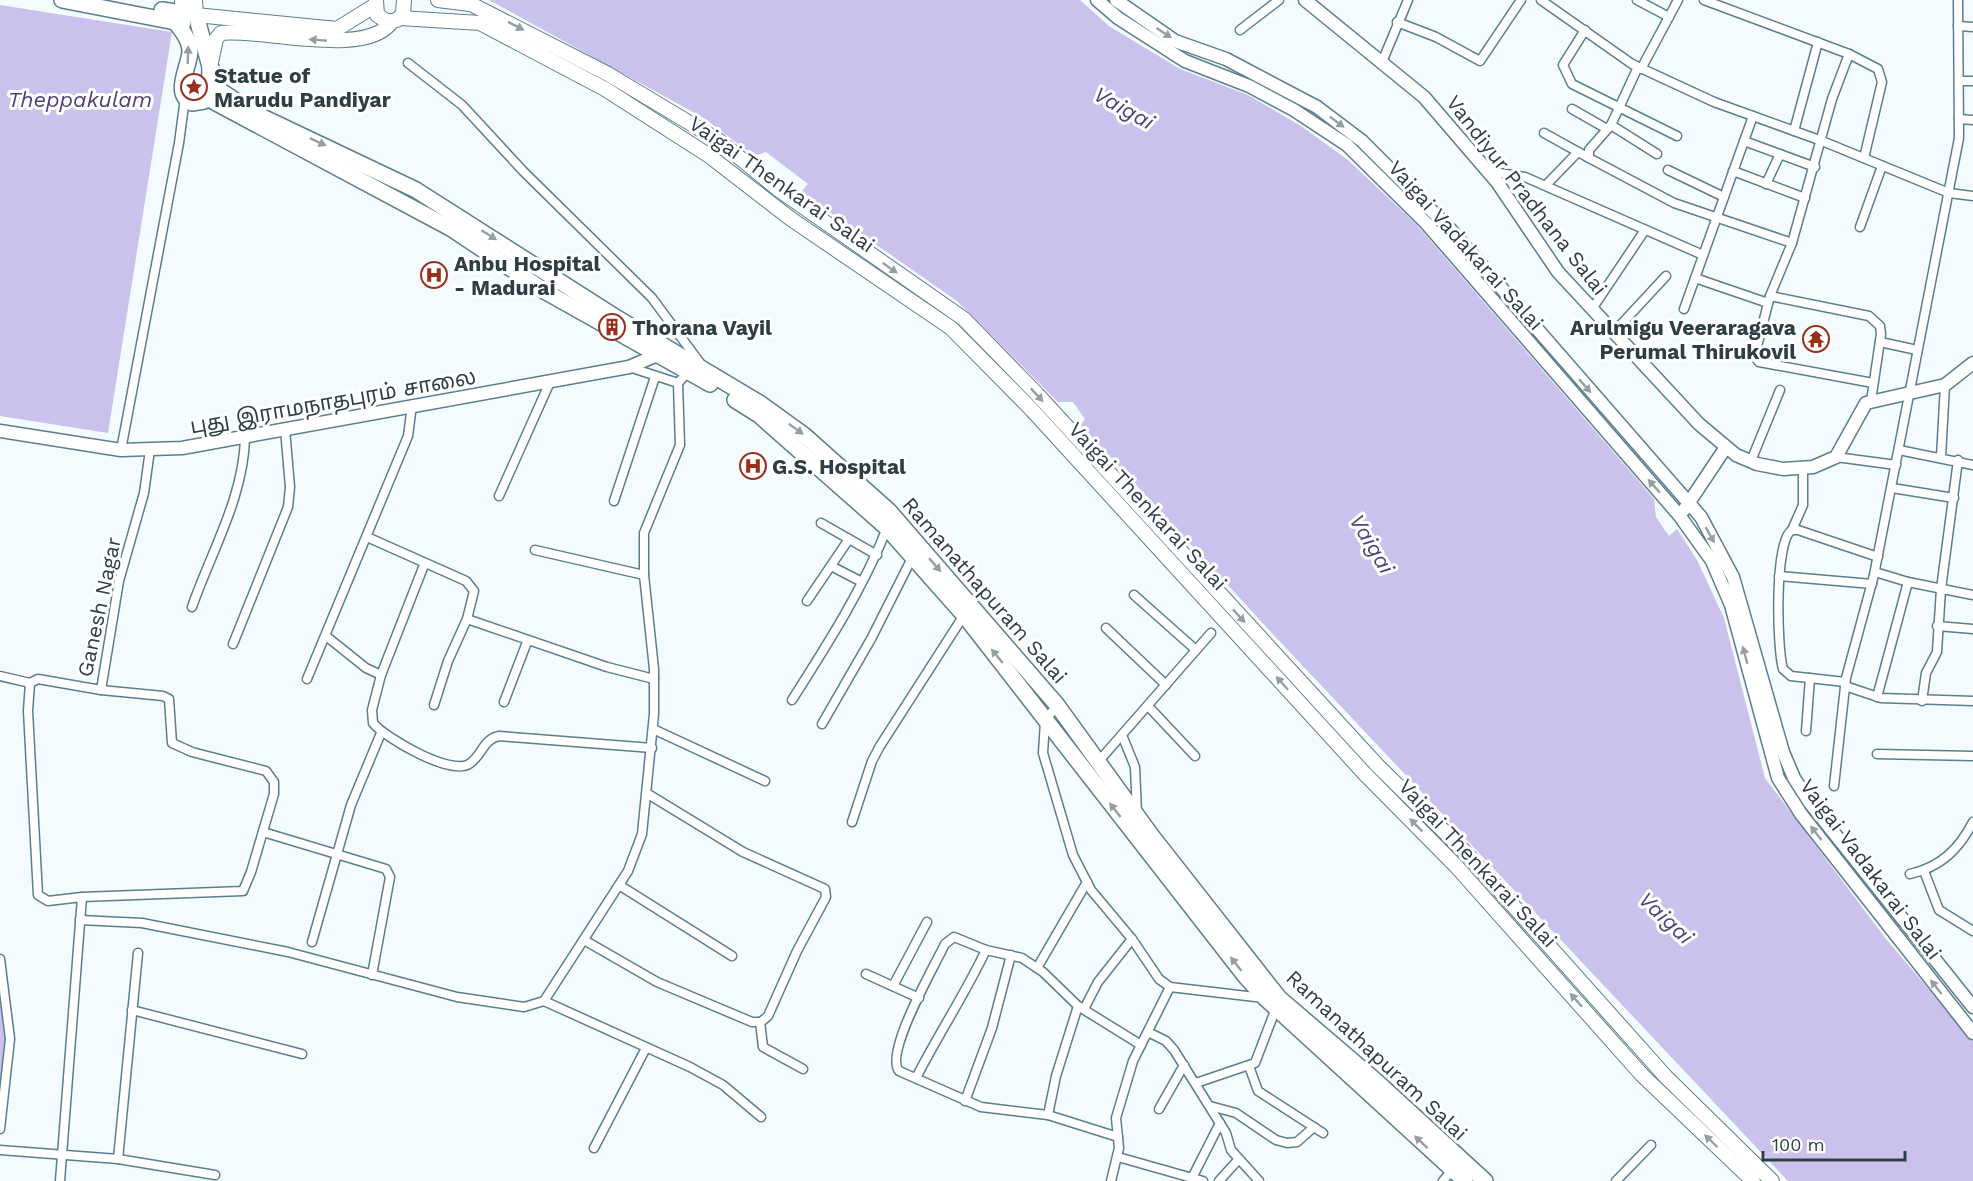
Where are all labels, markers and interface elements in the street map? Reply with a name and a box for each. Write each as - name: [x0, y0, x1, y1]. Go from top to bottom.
- one-way arrow: [507, 21, 524, 31]
- one-way arrow: [1156, 28, 1172, 39]
- one-way arrow: [309, 35, 328, 45]
- one-way arrow: [183, 45, 193, 64]
- place label: Statue of Marudu Pandiyar: [214, 63, 391, 112]
- place icon: Statue of Marudu Pandiyar: [179, 72, 209, 102]
- water label: Vaigai: [1090, 81, 1160, 135]
- water label: Theppakulam: [8, 87, 152, 112]
- street label: Vandiyur Pradhana Salai: [1441, 90, 1613, 300]
- street label: Vaigai Thenkarai Salai: [684, 110, 880, 258]
- one-way arrow: [1329, 115, 1344, 127]
- one-way arrow: [309, 137, 327, 147]
- street label: Vaigai Vadakarai Salai: [1383, 155, 1549, 335]
- one-way arrow: [481, 230, 497, 241]
- place label: Anbu Hospital - Madurai: [454, 251, 600, 300]
- hospital icon: Anbu Hospital - Madurai: [419, 260, 449, 290]
- one-way arrow: [882, 262, 898, 274]
- building icon: Thorana Vayil: [597, 312, 627, 342]
- place label: Thorana Vayil: [632, 315, 772, 340]
- place label: Arulmigu Veeraragava Perumal Thirukovil: [1570, 315, 1797, 364]
- temple icon: Arulmigu Veeraragava Perumal Thirukovil: [1801, 324, 1831, 354]
- street label: புது இராமநாதபுரம் சாலை: [188, 364, 478, 440]
- one-way arrow: [1578, 378, 1591, 394]
- one-way arrow: [1030, 387, 1044, 402]
- street label: Vaigai Thenkarai Salai: [1064, 417, 1232, 595]
- one-way arrow: [787, 423, 803, 435]
- hospital icon: G.S. Hospital: [738, 451, 768, 481]
- place label: G.S. Hospital: [772, 454, 906, 479]
- one-way arrow: [1648, 479, 1661, 494]
- street label: Ramanathapuram Salai: [897, 492, 1073, 688]
- water label: Vaigai: [1345, 510, 1400, 579]
- one-way arrow: [1705, 526, 1715, 543]
- street label: Ganesh Nagar: [72, 534, 126, 679]
- one-way arrow: [928, 557, 941, 572]
- one-way arrow: [1232, 609, 1246, 623]
- one-way arrow: [1740, 646, 1749, 664]
- one-way arrow: [990, 648, 1003, 664]
- one-way arrow: [1276, 676, 1289, 691]
- street label: Vaigai Thenkarai Salai: [1394, 774, 1562, 952]
- street label: Vaigai Vadakarai Salai: [1795, 774, 1947, 964]
- one-way arrow: [1109, 802, 1122, 818]
- one-way arrow: [1409, 819, 1423, 833]
- one-way arrow: [1811, 826, 1823, 841]
- water label: Vaigai: [1634, 887, 1699, 950]
- one-way arrow: [1229, 956, 1242, 972]
- street label: Ramanathapuram Salai: [1281, 965, 1473, 1145]
- one-way arrow: [1931, 980, 1943, 995]
- one-way arrow: [1569, 992, 1582, 1008]
- scale bar: [1763, 1124, 1906, 1162]
- one-way arrow: [1704, 1134, 1718, 1148]
- text: 100 m: [1772, 1134, 1825, 1155]
- one-way arrow: [1414, 1135, 1429, 1149]

